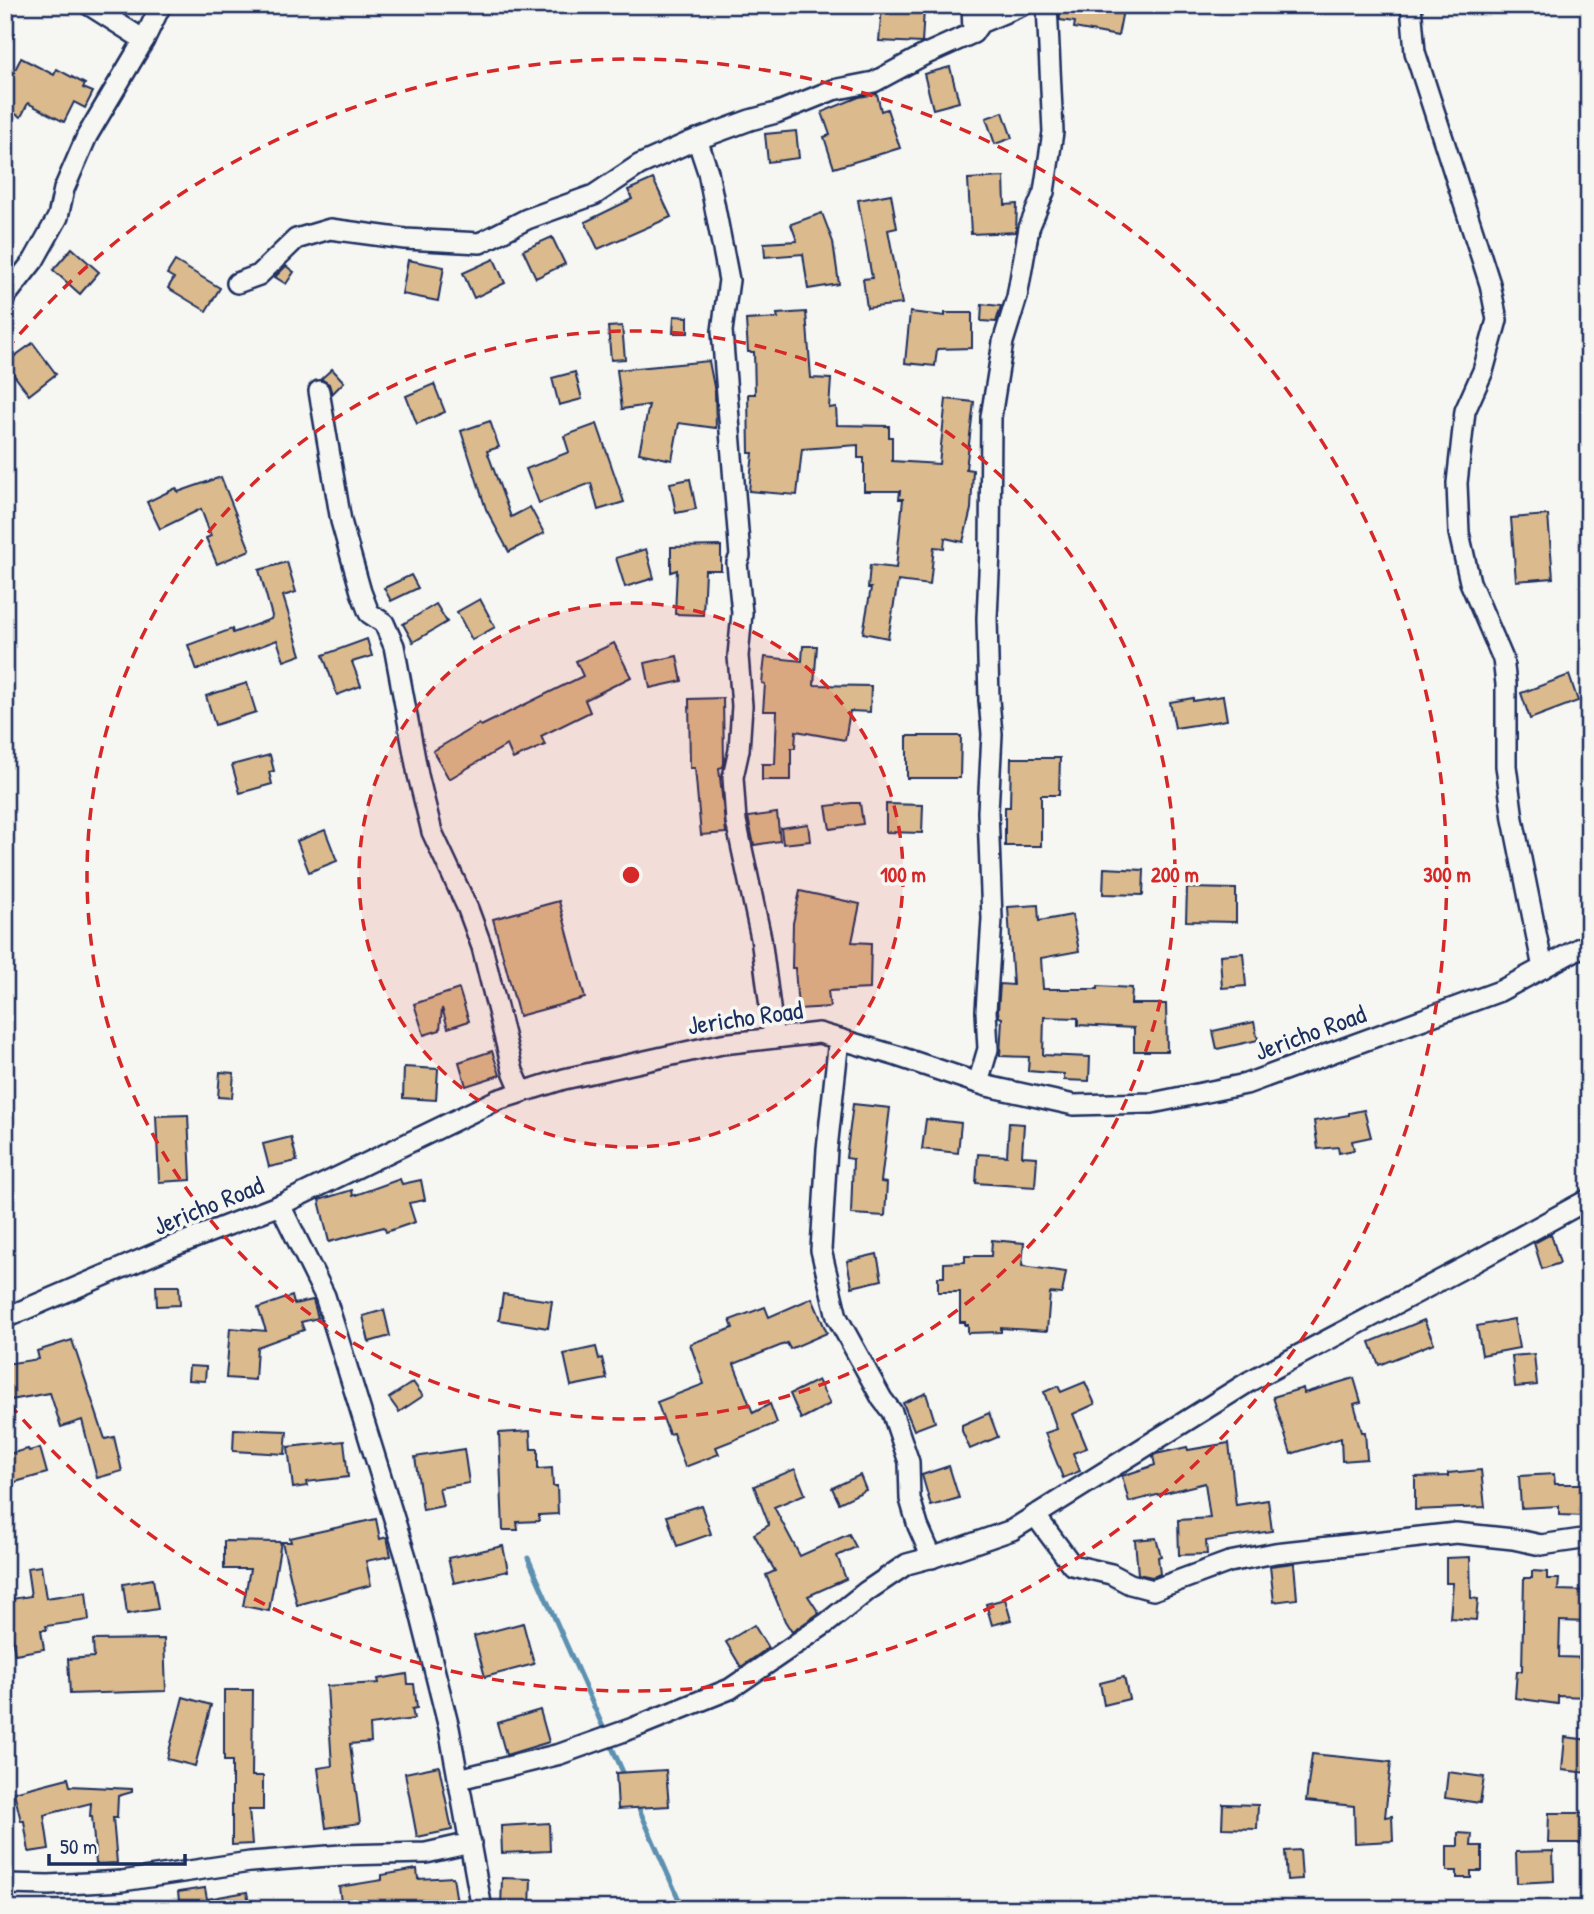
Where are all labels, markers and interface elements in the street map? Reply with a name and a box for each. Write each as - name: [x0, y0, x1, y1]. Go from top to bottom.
- text: 100 m: [880, 860, 926, 889]
- text: 200 m: [1151, 860, 1199, 889]
- text: 300 m: [1423, 860, 1471, 889]
- centre of rings: [619, 863, 643, 887]
- street label: Jericho Road: [685, 992, 805, 1042]
- street label: Jericho Road: [1250, 996, 1370, 1068]
- street label: Jericho Road: [148, 1167, 268, 1243]
- scale bar: [49, 1823, 186, 1867]
- text: 50 m: [60, 1832, 97, 1861]

